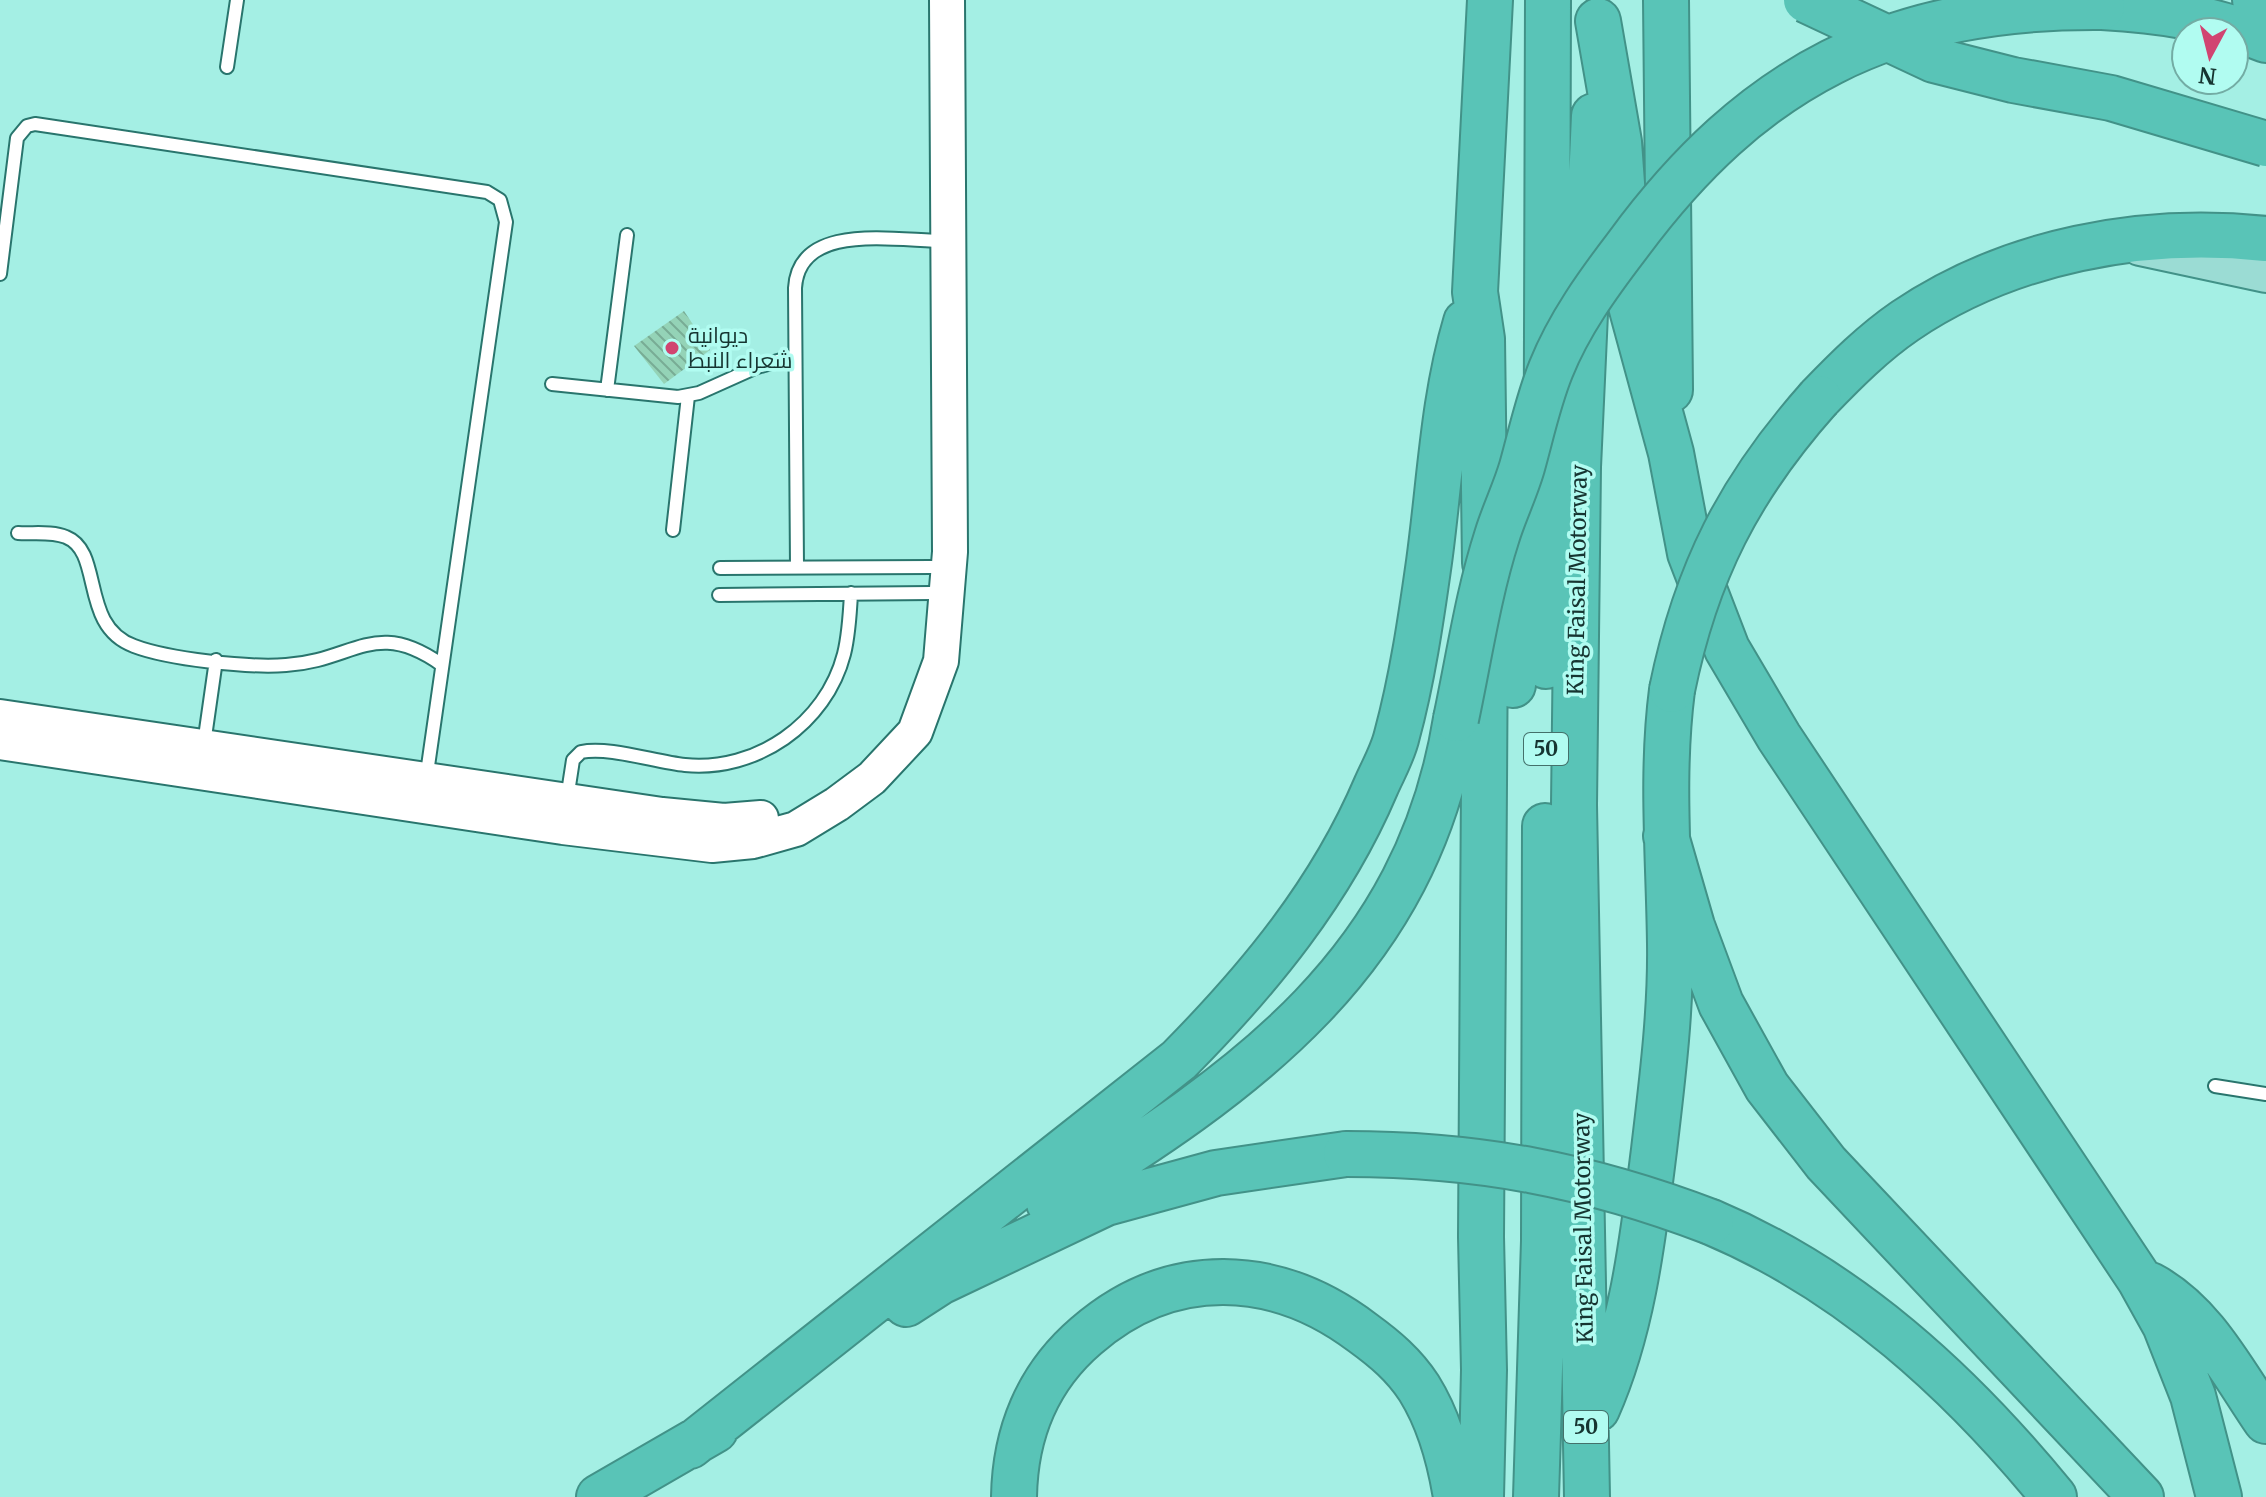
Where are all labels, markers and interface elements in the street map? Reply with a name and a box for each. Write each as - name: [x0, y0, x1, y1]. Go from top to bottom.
- north arrow: [2170, 16, 2250, 96]
- text: N: [2197, 61, 2218, 91]
- place label: ديوانية شعراء النبط: [688, 321, 792, 374]
- marker: ديوانية شعراء النبط: [663, 339, 681, 357]
- street label: King Faisal Motorway: [1561, 464, 1593, 696]
- road number: 50: [1524, 733, 1568, 765]
- street label: King Faisal Motorway: [1567, 1112, 1599, 1344]
- road number: 50: [1564, 1411, 1608, 1443]

